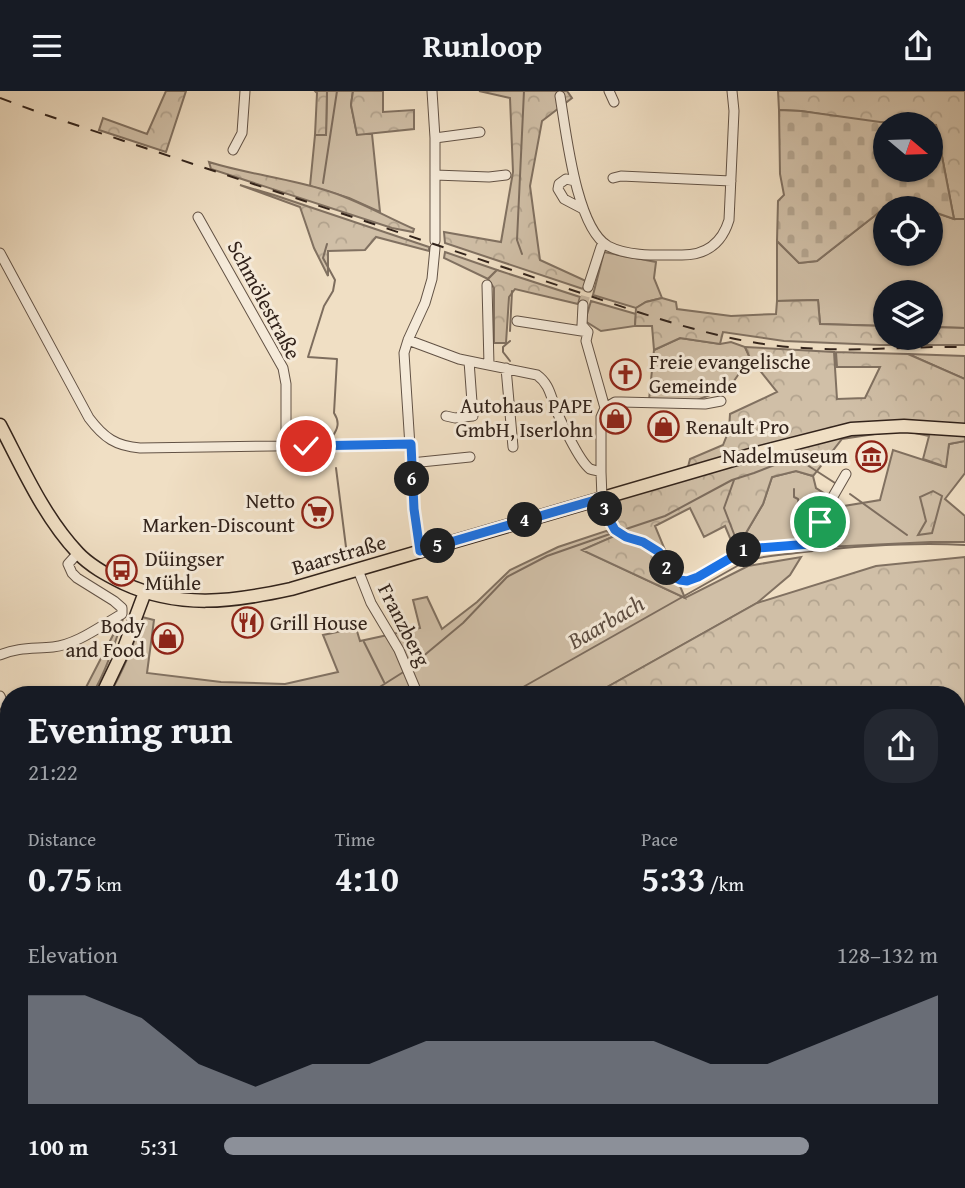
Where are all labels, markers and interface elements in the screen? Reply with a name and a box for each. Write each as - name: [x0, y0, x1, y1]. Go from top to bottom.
- text: Runloop: [423, 22, 542, 69]
- icon: menu: [28, 27, 66, 65]
- icon: share: [899, 27, 937, 65]
- north arrow: [873, 112, 943, 182]
- map controls: [873, 112, 943, 350]
- button: locate: [873, 196, 943, 266]
- street label: Schmölestraße: [220, 235, 309, 365]
- button: layers: [873, 280, 943, 350]
- place label: Freie evangelische Gemeinde: [649, 346, 811, 401]
- church icon: Freie evangelische Gemeinde: [609, 357, 643, 391]
- place label: Autohaus PAPE GmbH, Iserlohn: [455, 390, 593, 445]
- shop icon: Autohaus PAPE GmbH, Iserlohn: [599, 401, 633, 435]
- shop icon: Renault Pro: [646, 410, 680, 444]
- place label: Renault Pro: [686, 411, 789, 442]
- pin: [276, 416, 336, 476]
- icon: check: [287, 427, 325, 465]
- museum icon: Nadelmuseum: [854, 439, 888, 473]
- place label: Nadelmuseum: [722, 440, 848, 471]
- pin: 6: [394, 461, 430, 497]
- text: 6: [407, 464, 416, 492]
- place label: Netto Marken-Discount: [143, 485, 296, 540]
- pin: 3: [588, 491, 622, 527]
- pin: [790, 492, 850, 552]
- text: 3: [600, 494, 609, 522]
- supermarket icon: Netto Marken-Discount: [301, 496, 335, 530]
- pin: 4: [508, 503, 542, 537]
- icon: arrive: [801, 503, 839, 541]
- text: 4: [520, 505, 529, 533]
- street label: Baarstraße: [288, 526, 390, 583]
- pin: 5: [420, 529, 456, 563]
- text: 5: [433, 531, 442, 559]
- pin: 1: [726, 533, 762, 567]
- text: 1: [739, 535, 748, 563]
- place label: Düingser Mühle: [145, 543, 224, 598]
- pin: 2: [650, 551, 684, 585]
- text: 2: [662, 553, 671, 581]
- bus stop icon: Düingser Mühle: [105, 554, 139, 588]
- street label: Franzberg: [370, 578, 439, 672]
- water label: Baarbach: [560, 586, 651, 657]
- restaurant icon: Grill House: [230, 606, 264, 640]
- place label: Grill House: [270, 607, 368, 638]
- place label: Body and Food: [65, 610, 146, 665]
- shop icon: Body and Food: [151, 621, 185, 655]
- text: Evening run: [28, 701, 232, 757]
- button: share: [864, 709, 938, 783]
- text: 21:22: [28, 755, 78, 788]
- text: Distance: [28, 825, 96, 853]
- text: Time: [335, 825, 375, 853]
- text: Pace: [641, 825, 678, 853]
- text: 0.75: [28, 853, 92, 904]
- text: 4:10: [335, 853, 399, 904]
- text: 5:33: [641, 853, 706, 904]
- text: km: [92, 870, 122, 898]
- text: /km: [706, 870, 744, 898]
- text: Elevation: [28, 938, 118, 971]
- text: 128–132 m: [837, 938, 938, 971]
- text: 100 m: [28, 1130, 89, 1163]
- text: 5:31: [140, 1130, 179, 1163]

